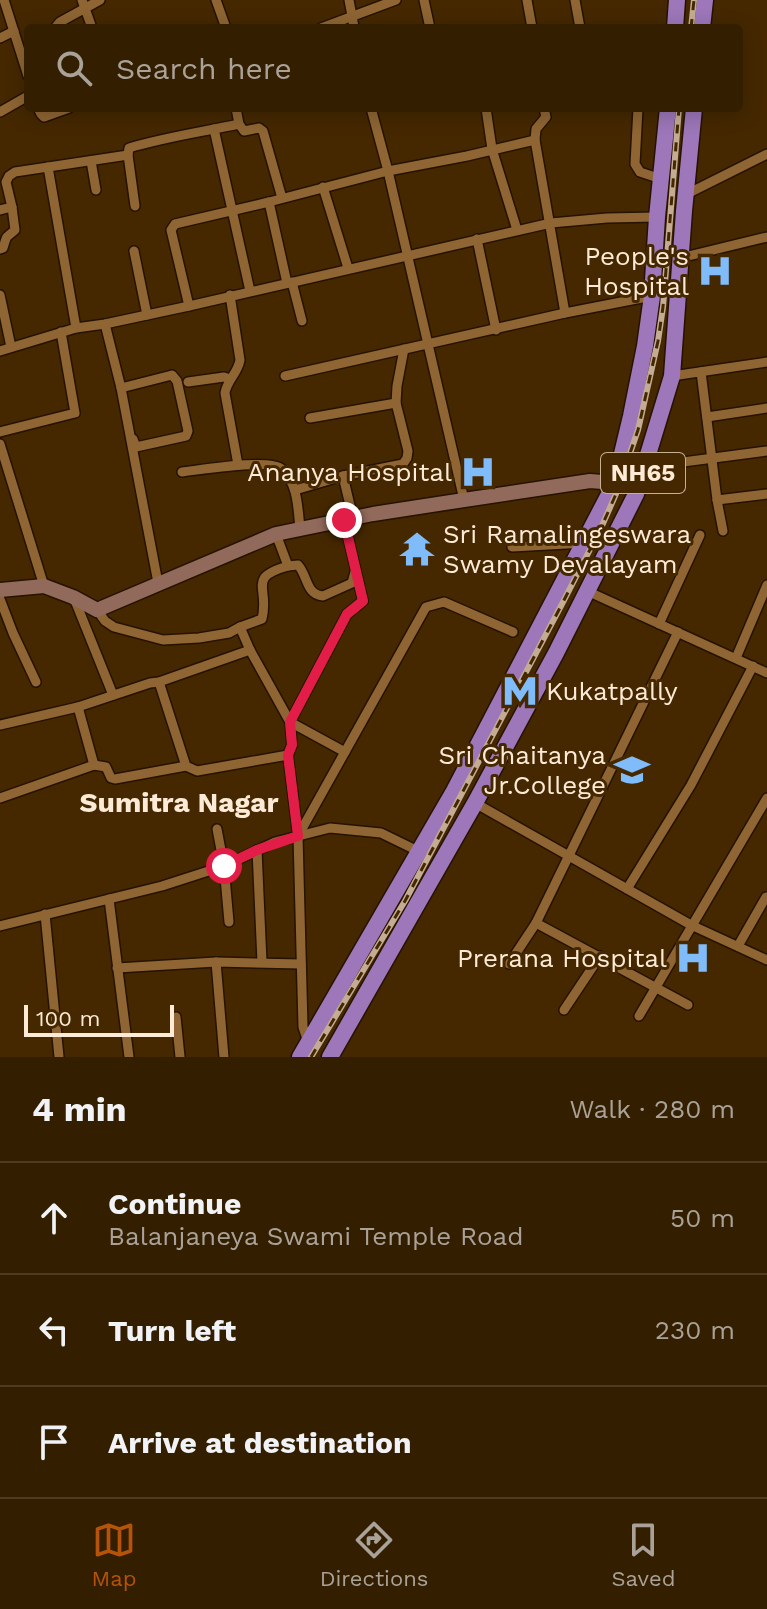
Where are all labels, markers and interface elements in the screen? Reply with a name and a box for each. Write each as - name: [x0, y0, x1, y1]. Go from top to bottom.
- search box: [24, 24, 743, 112]
- icon: search: [52, 46, 96, 90]
- text: Search here: [116, 51, 292, 86]
- place label: People's Hospital: [584, 241, 689, 301]
- hospital icon: People's Hospital: [696, 252, 734, 290]
- hospital icon: Ananya Hospital: [459, 453, 497, 491]
- road number: NH65: [601, 453, 685, 493]
- place label: Ananya Hospital: [247, 457, 452, 487]
- route end: [326, 502, 362, 538]
- place label: Sri Ramalingeswara Swamy Devalayam: [443, 519, 692, 579]
- temple icon: Sri Ramalingeswara Swamy Devalayam: [398, 530, 436, 568]
- metro station icon: Kukatpally: [501, 672, 539, 710]
- place label: Kukatpally: [546, 676, 678, 706]
- place label: Sri Chaitanya Jr.College: [438, 740, 606, 800]
- school or university icon: Sri Chaitanya Jr.College: [613, 751, 651, 789]
- district label: Sumitra Nagar: [80, 786, 278, 819]
- route start: [206, 848, 242, 884]
- hospital icon: Prerana Hospital: [674, 939, 712, 977]
- place label: Prerana Hospital: [457, 943, 667, 973]
- scale bar: [24, 1001, 174, 1037]
- text: 100 m: [36, 1006, 100, 1031]
- text: 4 min: [32, 1089, 127, 1129]
- text: Walk · 280 m: [570, 1094, 735, 1124]
- text: Continue: [108, 1186, 241, 1221]
- icon: ahead: [32, 1196, 76, 1240]
- text: 50 m: [670, 1203, 735, 1233]
- text: Balanjaneya Swami Temple Road: [108, 1221, 524, 1251]
- icon: left: [32, 1308, 76, 1352]
- text: Turn left: [108, 1313, 236, 1348]
- text: 230 m: [655, 1315, 735, 1345]
- icon: arrive: [32, 1420, 76, 1464]
- text: Arrive at destination: [108, 1425, 412, 1460]
- tab: Map: [92, 1518, 136, 1591]
- tab: Directions: [320, 1518, 428, 1591]
- tab: Saved: [612, 1518, 675, 1591]

